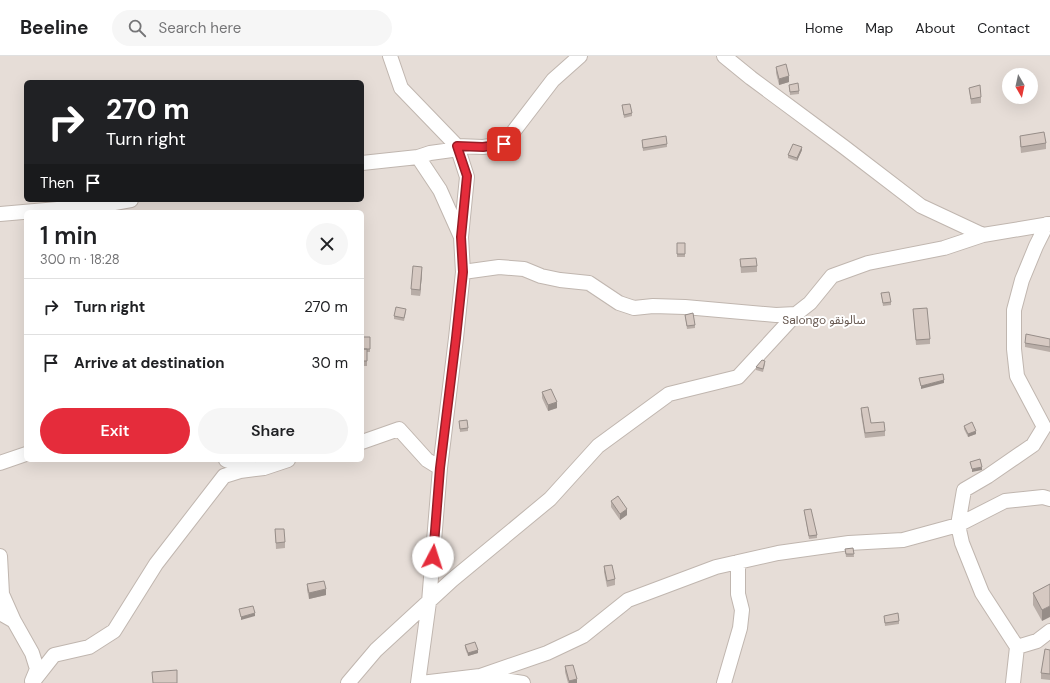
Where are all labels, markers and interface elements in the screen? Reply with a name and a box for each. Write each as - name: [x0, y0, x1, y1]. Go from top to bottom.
- search box: [112, 10, 392, 46]
- text: Beeline: [20, 15, 88, 40]
- icon: search: [126, 17, 148, 39]
- text: Search here: [158, 18, 241, 38]
- text: Home: [805, 19, 843, 37]
- text: Map: [865, 19, 893, 37]
- text: About: [915, 19, 955, 37]
- text: Contact: [977, 19, 1030, 37]
- north arrow: [1002, 68, 1038, 104]
- map controls: [1002, 68, 1038, 104]
- text: 270 m: [106, 91, 189, 128]
- icon: right: [40, 96, 92, 148]
- text: Turn right: [106, 127, 186, 151]
- pin: [487, 127, 521, 161]
- icon: arrive: [493, 133, 515, 155]
- icon: arrive: [82, 172, 104, 194]
- text: Then: [40, 173, 74, 193]
- text: 1 min: [40, 220, 97, 251]
- button: close: [306, 223, 348, 265]
- text: 300 m · 18:28: [40, 251, 120, 268]
- icon: right: [40, 296, 62, 318]
- text: Turn right: [74, 297, 145, 317]
- text: 270 m: [304, 297, 348, 317]
- district label: Salongo سالونقو: [782, 312, 866, 328]
- icon: arrive: [40, 352, 62, 374]
- text: Arrive at destination: [74, 353, 225, 373]
- text: 30 m: [312, 353, 348, 373]
- button: Exit: [40, 408, 190, 454]
- button: Share: [198, 408, 348, 454]
- position arrow: [412, 536, 454, 578]

